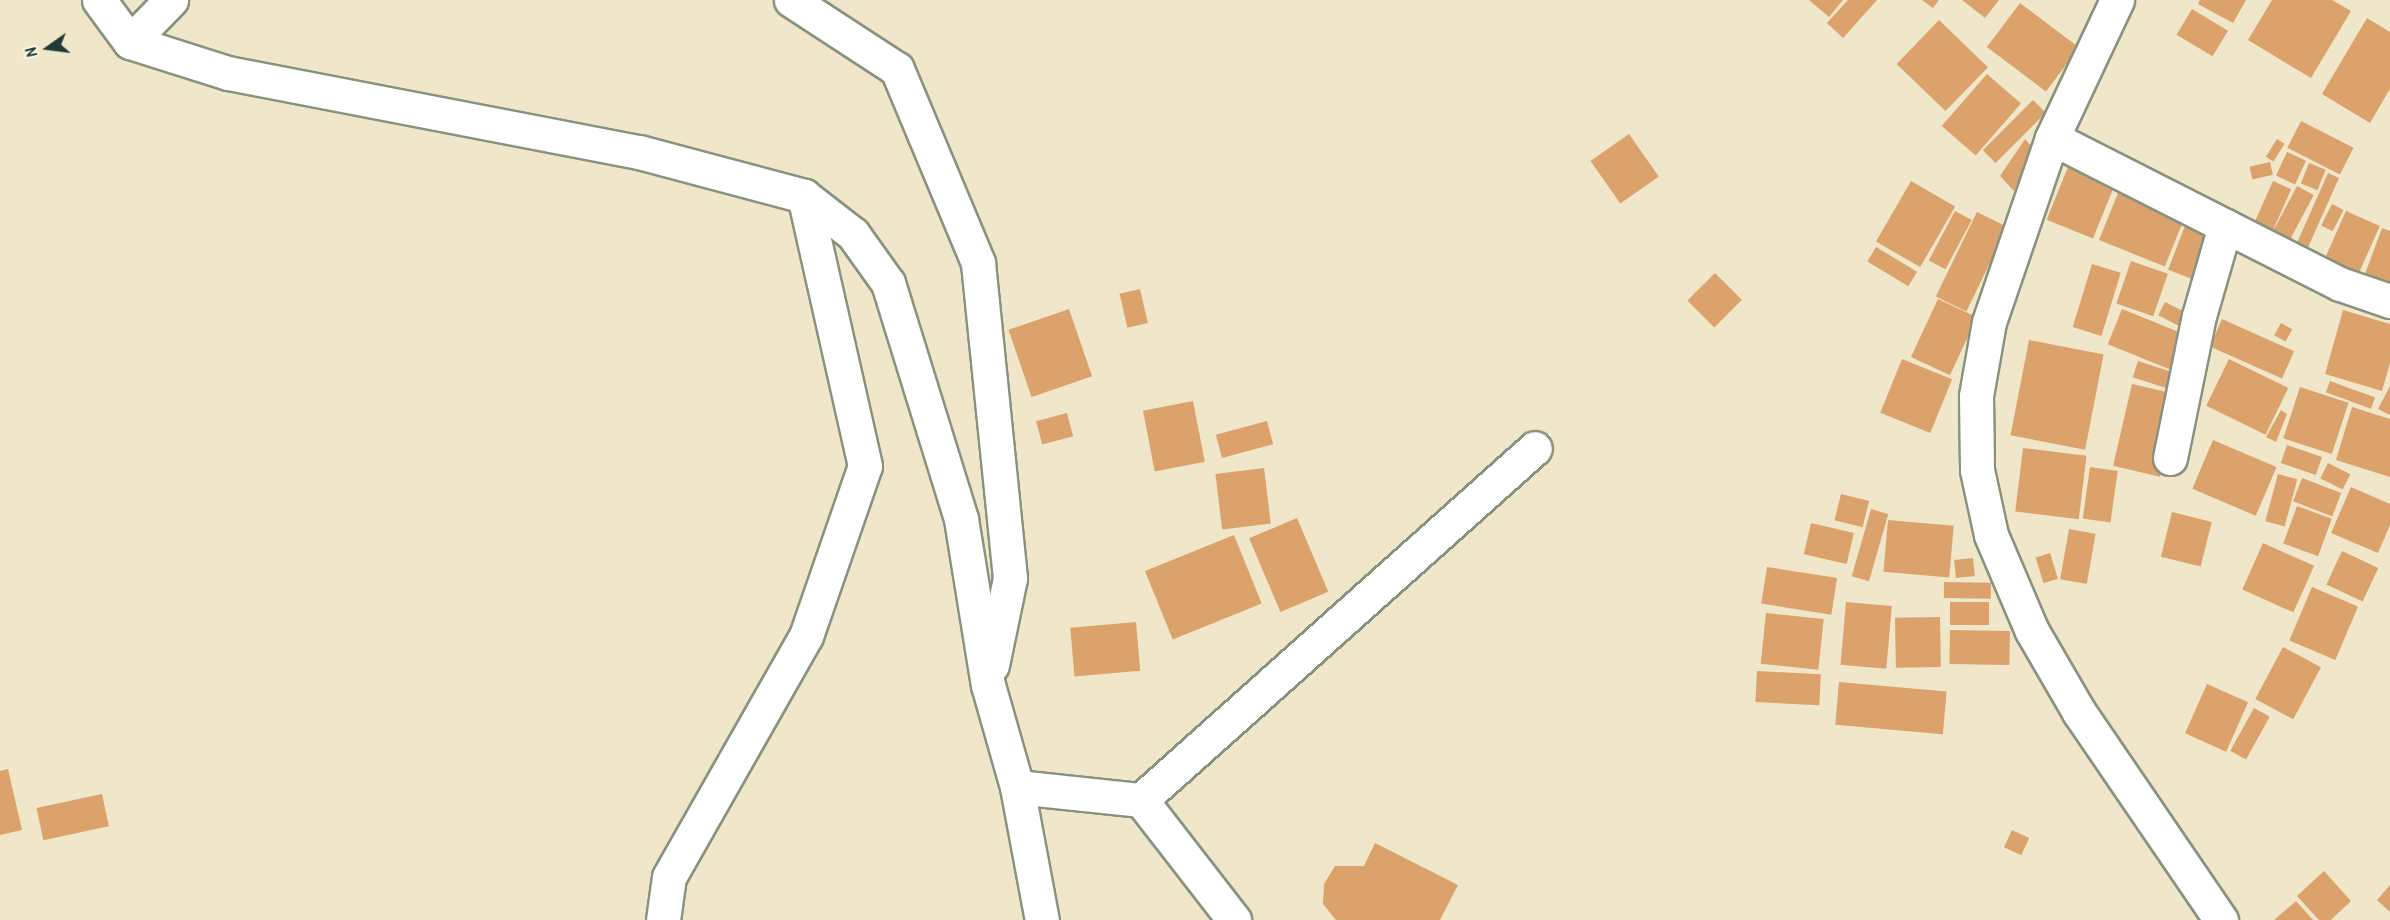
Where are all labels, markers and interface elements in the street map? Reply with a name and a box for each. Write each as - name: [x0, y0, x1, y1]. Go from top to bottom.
- north arrow: [18, 18, 78, 78]
- text: N: [19, 46, 42, 59]

